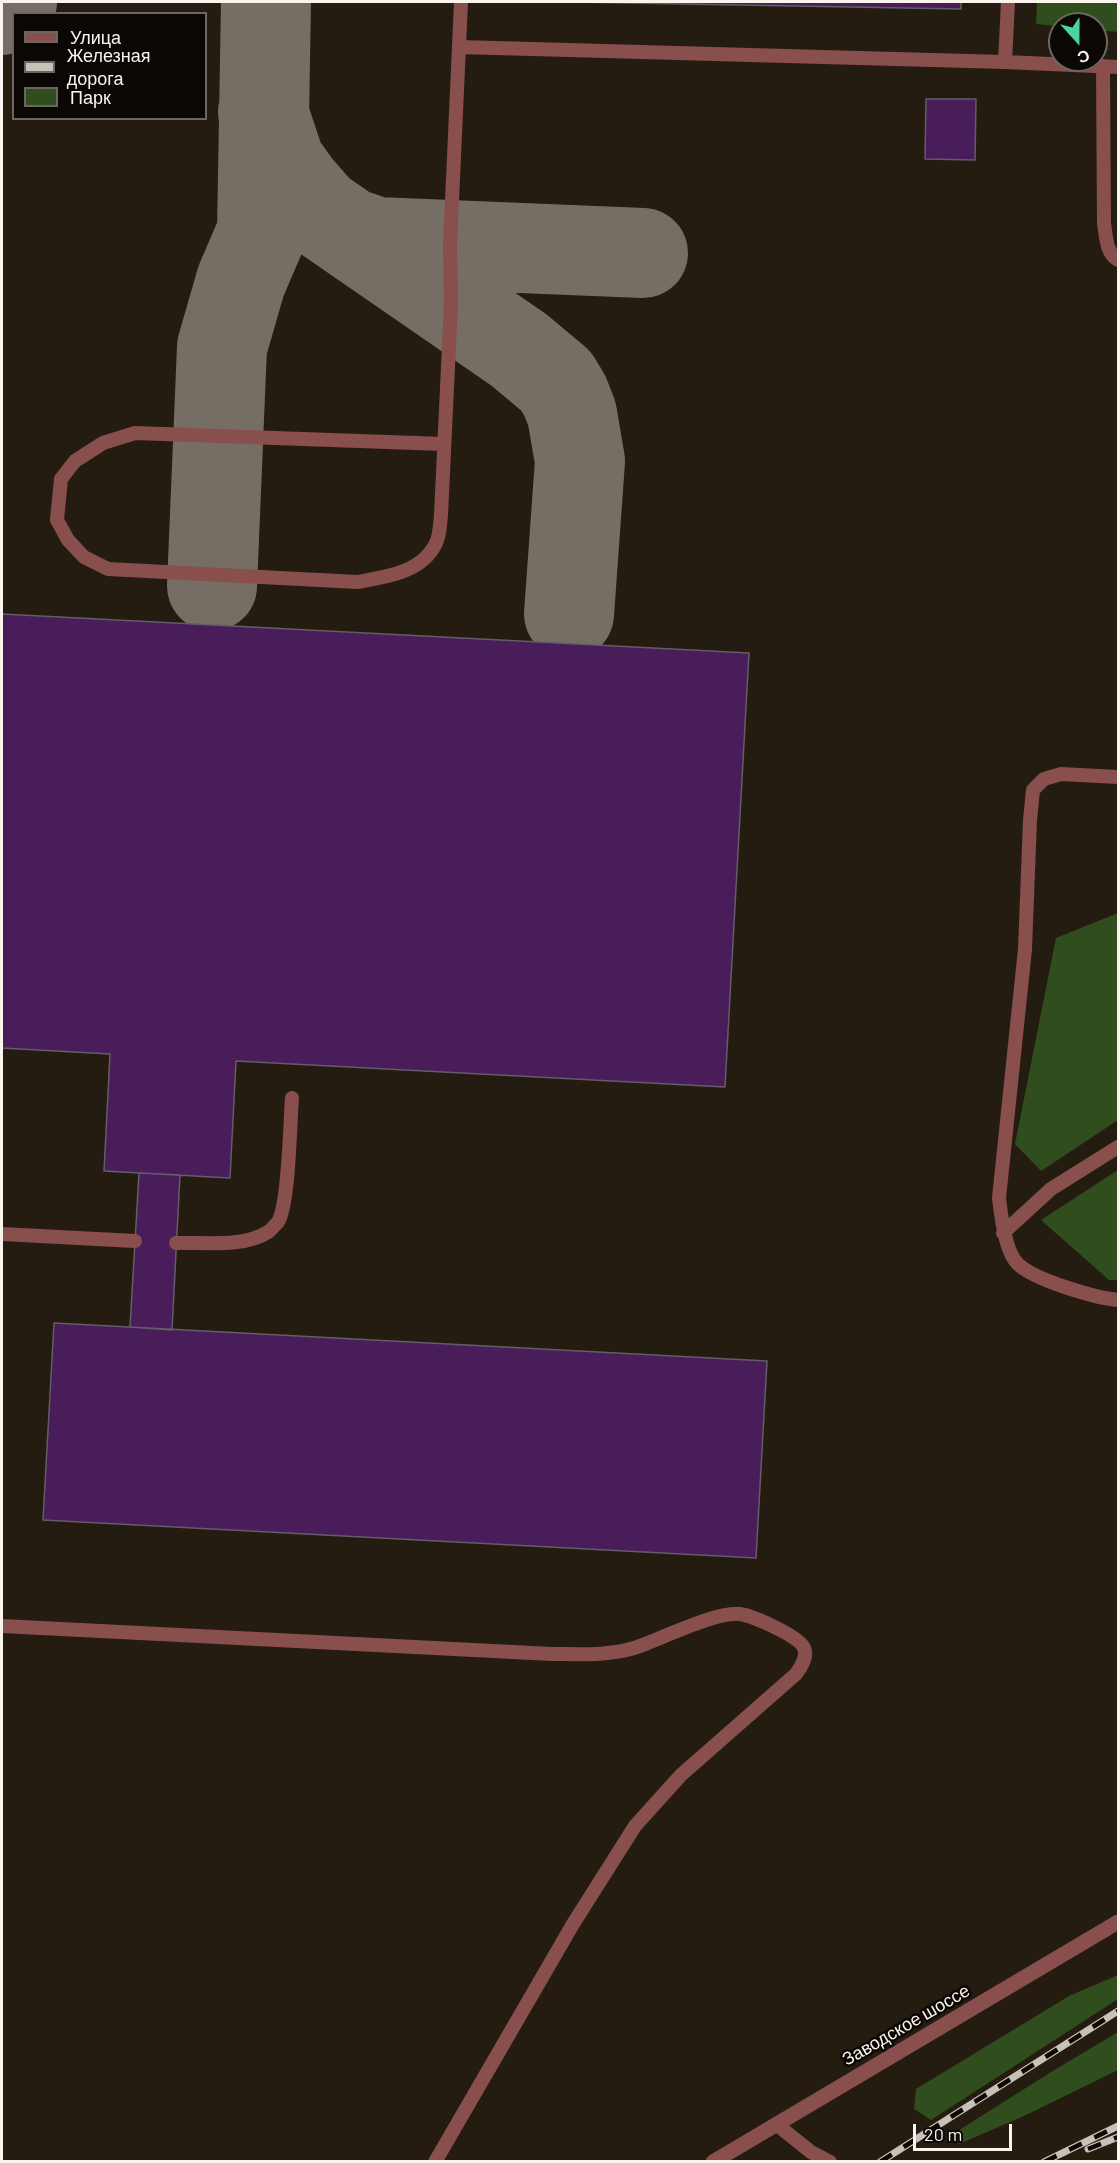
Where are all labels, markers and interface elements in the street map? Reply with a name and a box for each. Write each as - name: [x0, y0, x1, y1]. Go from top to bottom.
- legend: [12, 12, 207, 120]
- north arrow: [1048, 12, 1108, 72]
- text: Улица: [70, 26, 121, 48]
- text: Железная дорога: [67, 44, 151, 89]
- text: С: [1075, 46, 1093, 68]
- text: Парк: [70, 86, 111, 108]
- street label: Заводское шоссе: [838, 1980, 974, 2070]
- scale bar: [916, 2112, 1015, 2150]
- text: 20 m: [924, 2123, 962, 2145]

